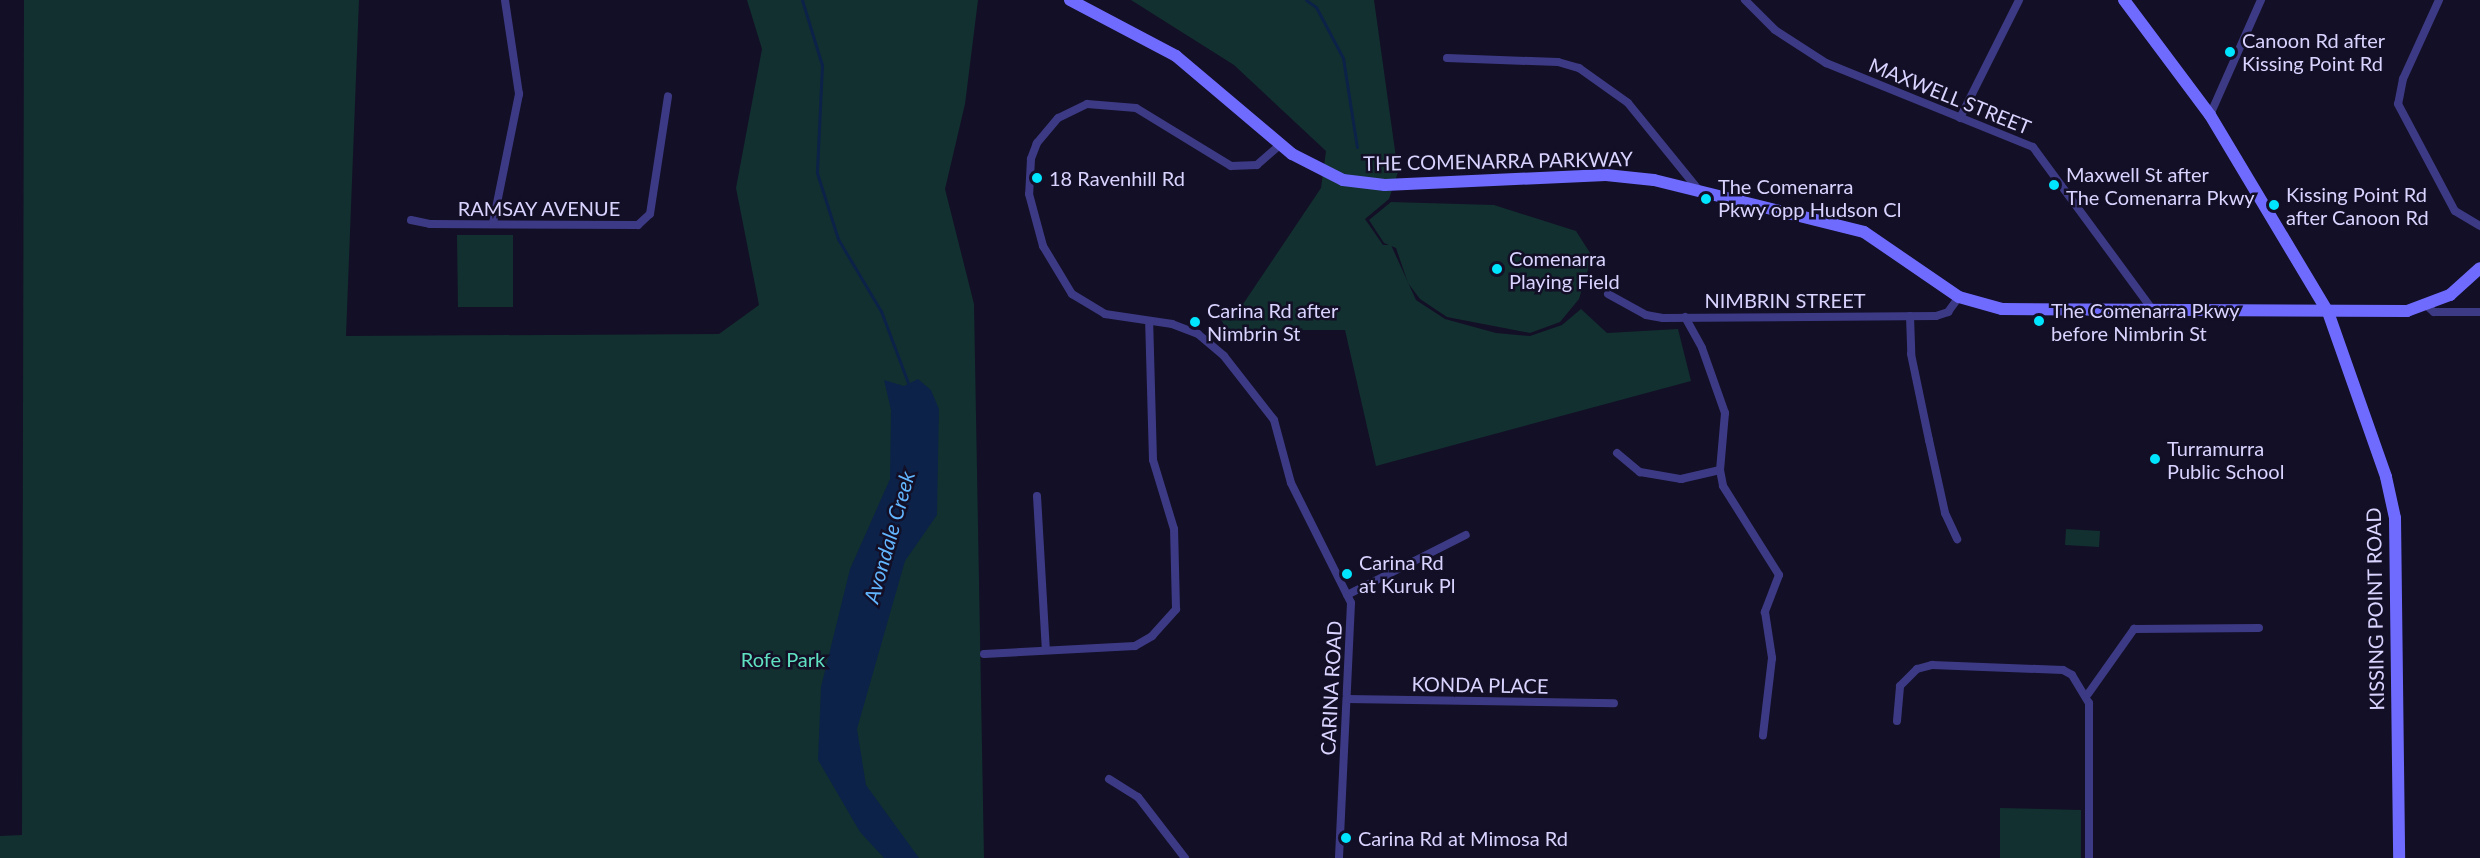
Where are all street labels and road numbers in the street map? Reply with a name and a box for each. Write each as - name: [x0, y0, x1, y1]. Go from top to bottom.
- street label: MAXWELL STREET: [1865, 52, 2035, 140]
- street label: THE COMENARRA PARKWAY: [1363, 147, 1633, 175]
- street label: RAMSAY AVENUE: [457, 196, 621, 220]
- street label: NIMBRIN STREET: [1705, 288, 1865, 312]
- street label: KISSING POINT ROAD: [2361, 507, 2389, 711]
- street label: CARINA ROAD: [1315, 620, 1347, 756]
- street label: KONDA PLACE: [1411, 672, 1549, 698]

